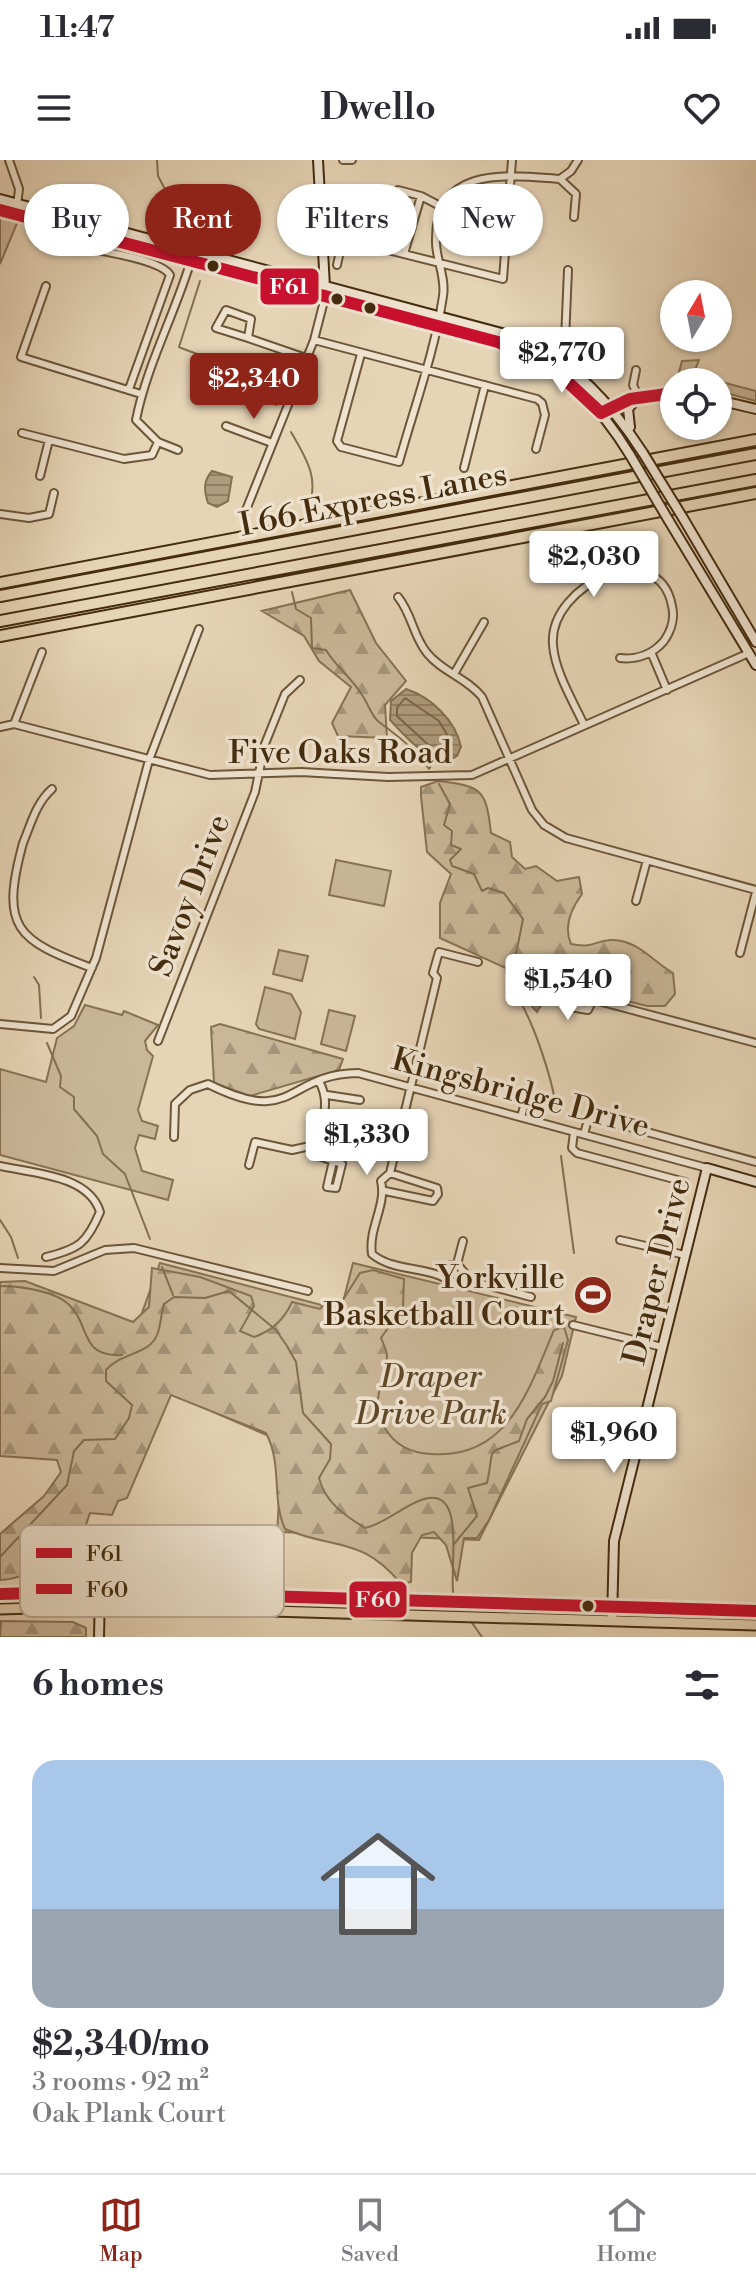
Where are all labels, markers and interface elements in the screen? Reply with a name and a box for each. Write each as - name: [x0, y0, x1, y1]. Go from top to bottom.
- text: 11:47: [40, 9, 114, 47]
- icon: menu: [32, 86, 76, 130]
- text: Dwello: [320, 86, 436, 131]
- icon: heart: [680, 86, 724, 130]
- chip: Buy: [24, 184, 129, 256]
- chip: Rent: [145, 184, 261, 256]
- chip: Filters: [277, 184, 417, 256]
- chip: New: [433, 184, 543, 256]
- unlabelled marker: [205, 258, 221, 274]
- line badge: F61: [259, 267, 320, 306]
- text: F61: [269, 274, 309, 301]
- north arrow: [660, 280, 732, 352]
- map controls: [660, 280, 732, 440]
- unlabelled marker: [329, 291, 345, 307]
- unlabelled marker: [362, 300, 378, 316]
- pin: $2,770: [497, 327, 627, 395]
- text: $2,770: [518, 337, 606, 369]
- pin: $2,340: [189, 353, 319, 421]
- text: $2,340: [208, 363, 300, 395]
- button: locate: [660, 368, 732, 440]
- street label: I 66 Express Lanes: [236, 454, 510, 546]
- pin: $2,030: [529, 531, 659, 599]
- text: $2,030: [547, 541, 641, 573]
- street label: Five Oaks Road: [228, 733, 452, 773]
- street label: Savoy Drive: [141, 809, 239, 982]
- pin: $1,540: [503, 954, 633, 1022]
- text: $1,540: [523, 964, 613, 996]
- street label: Kingsbridge Drive: [387, 1039, 654, 1147]
- pin: $1,330: [302, 1109, 432, 1177]
- text: $1,330: [324, 1119, 410, 1151]
- street label: Draper Drive: [614, 1174, 700, 1369]
- place label: Yorkville Basketball Court: [323, 1258, 565, 1335]
- sports icon: Yorkville Basketball Court: [572, 1274, 614, 1316]
- park label: Draper Drive Park: [354, 1357, 507, 1434]
- pin: $1,960: [549, 1407, 679, 1475]
- text: $1,960: [570, 1417, 658, 1449]
- legend: [20, 1525, 284, 1617]
- text: F61: [86, 1541, 123, 1568]
- text: F60: [86, 1577, 128, 1604]
- line badge: F60: [348, 1580, 408, 1619]
- text: F60: [355, 1587, 401, 1614]
- unlabelled marker: [580, 1598, 596, 1614]
- icon: filters: [680, 1663, 724, 1707]
- text: 6 homes: [32, 1664, 164, 1706]
- icon: home: [306, 1812, 450, 1956]
- text: $2,340/mo: [32, 2024, 210, 2066]
- text: 3 rooms · 92 m²: [32, 2066, 209, 2098]
- text: Oak Plank Court: [32, 2098, 226, 2130]
- tab: Map: [99, 2193, 143, 2268]
- tab: Saved: [341, 2193, 399, 2268]
- tab: Home: [597, 2193, 657, 2268]

